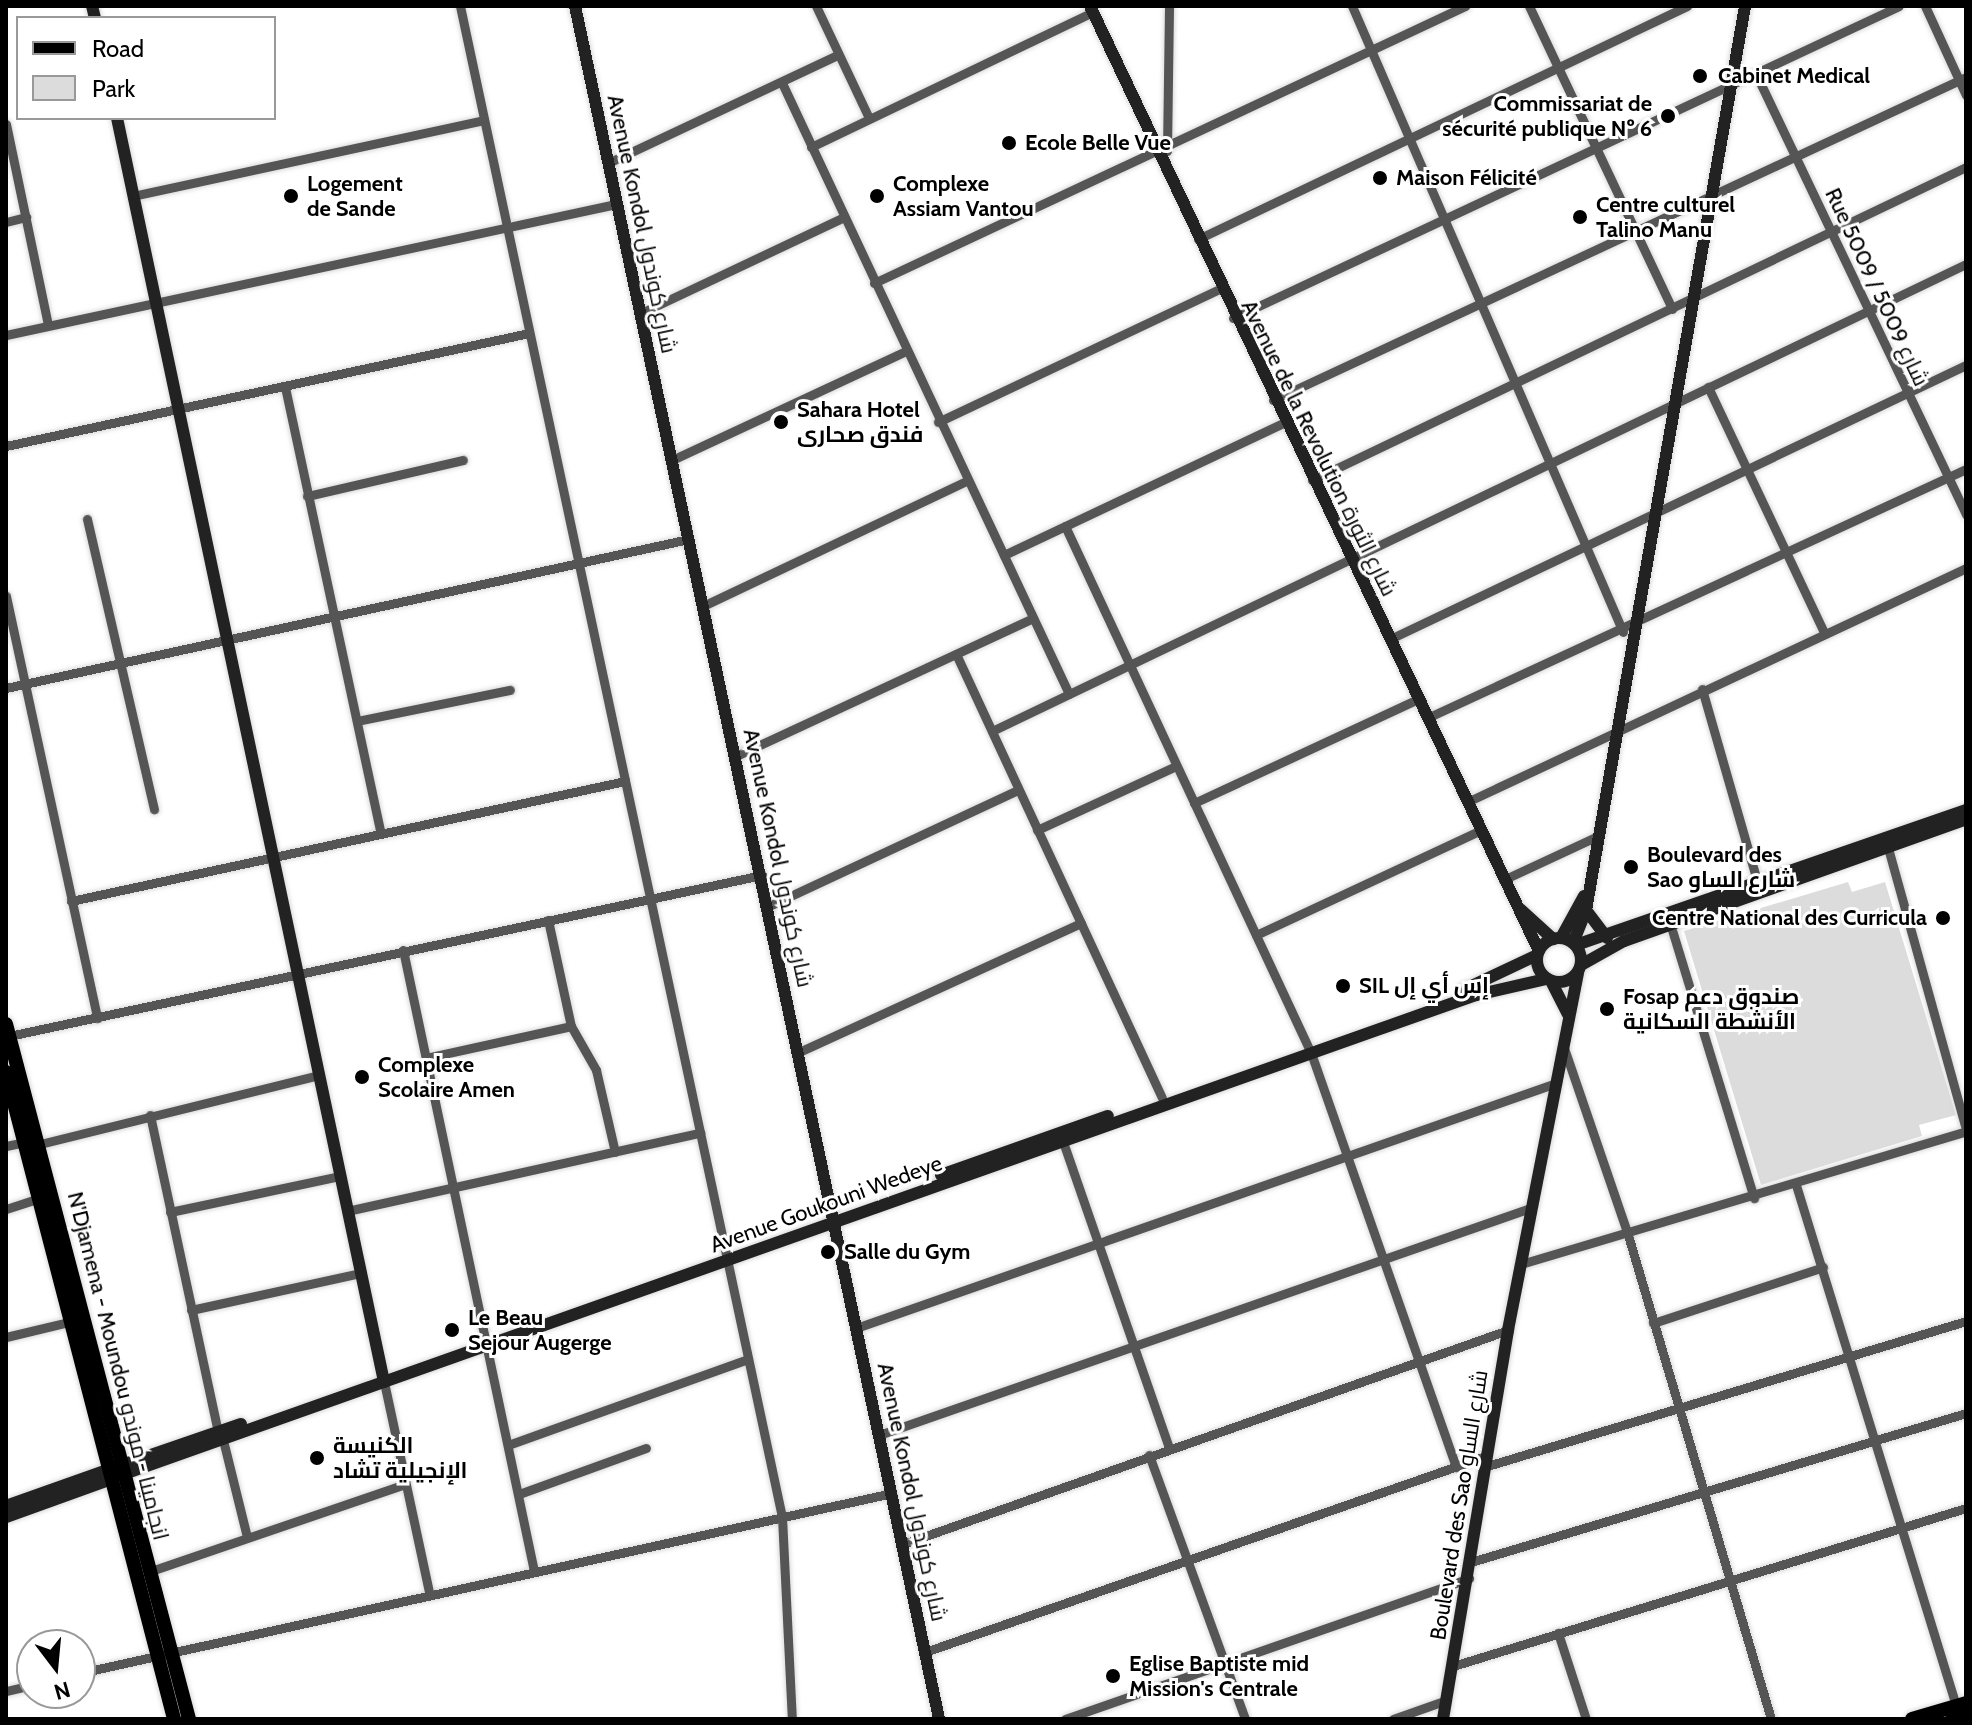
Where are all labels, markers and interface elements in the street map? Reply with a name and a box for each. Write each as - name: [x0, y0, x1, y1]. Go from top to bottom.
- legend: [16, 16, 276, 120]
- text: Road: [92, 34, 144, 63]
- place label: Cabinet Medical: [1718, 63, 1870, 89]
- marker: Cabinet Medical: [1689, 65, 1711, 87]
- text: Park: [92, 74, 135, 103]
- place label: Commissariat de sécurité publique Nº 6: [1442, 90, 1652, 142]
- street label: Avenue Kondol شارع كوندول: [602, 92, 682, 356]
- marker: Commissariat de sécurité publique Nº 6: [1659, 107, 1677, 125]
- place label: Ecole Belle Vue: [1025, 130, 1171, 156]
- marker: Ecole Belle Vue: [1000, 134, 1018, 152]
- place label: Maison Félicité: [1396, 165, 1537, 191]
- marker: Maison Félicité: [1371, 169, 1389, 187]
- place label: Logement de Sande: [307, 170, 403, 222]
- place label: Complexe Assiam Vantou: [893, 170, 1034, 222]
- street label: Rue 5009 / شارع 5009: [1819, 184, 1935, 390]
- marker: Logement de Sande: [282, 187, 300, 205]
- marker: Complexe Assiam Vantou: [868, 187, 886, 205]
- place label: Centre culturel Talino Manu: [1596, 191, 1735, 242]
- marker: Centre culturel Talino Manu: [1571, 208, 1589, 226]
- street label: Avenue de la Revolution شارع الثورة: [1236, 296, 1402, 600]
- place label: Sahara Hotel فندق صحارى: [797, 396, 923, 448]
- marker: Sahara Hotel فندق صحارى: [772, 413, 790, 431]
- street label: Avenue Kondol شارع كوندول: [738, 726, 818, 990]
- place label: Boulevard des Sao شارع الساو: [1647, 841, 1795, 892]
- marker: Boulevard des Sao شارع الساو: [1622, 858, 1640, 876]
- place label: Centre National des Curricula: [1652, 905, 1927, 931]
- marker: Centre National des Curricula: [1934, 909, 1952, 927]
- place label: SIL إس أي إل: [1359, 973, 1489, 999]
- marker: SIL إس أي إل: [1334, 977, 1352, 995]
- place label: Fosap صندوق دعم الأنشطة السكانية: [1623, 983, 1799, 1034]
- marker: Fosap صندوق دعم الأنشطة السكانية: [1598, 1000, 1616, 1018]
- place label: Complexe Scolaire Amen: [378, 1051, 515, 1102]
- marker: Complexe Scolaire Amen: [353, 1068, 371, 1086]
- street label: Avenue Goukouni Wedeye: [707, 1150, 945, 1258]
- street label: N'Djamena - Moundou انجامينا - موندو: [62, 1189, 174, 1543]
- place label: Salle du Gym: [844, 1239, 970, 1265]
- marker: Salle du Gym: [819, 1243, 837, 1261]
- place label: Le Beau Sejour Augerge: [468, 1304, 612, 1356]
- marker: Le Beau Sejour Augerge: [443, 1321, 461, 1339]
- street label: Avenue Kondol شارع كوندول: [872, 1360, 952, 1624]
- street label: Boulevard des Sao شارع الساو: [1425, 1368, 1493, 1642]
- place label: الكنيسة الإنجيلية تشاد: [333, 1432, 467, 1484]
- marker: الكنيسة الإنجيلية تشاد: [308, 1449, 326, 1467]
- north arrow: [16, 1629, 96, 1709]
- place label: Eglise Baptiste mid Mission's Centrale: [1129, 1650, 1309, 1702]
- marker: Eglise Baptiste mid Mission's Centrale: [1104, 1667, 1122, 1685]
- text: N: [51, 1676, 73, 1706]

